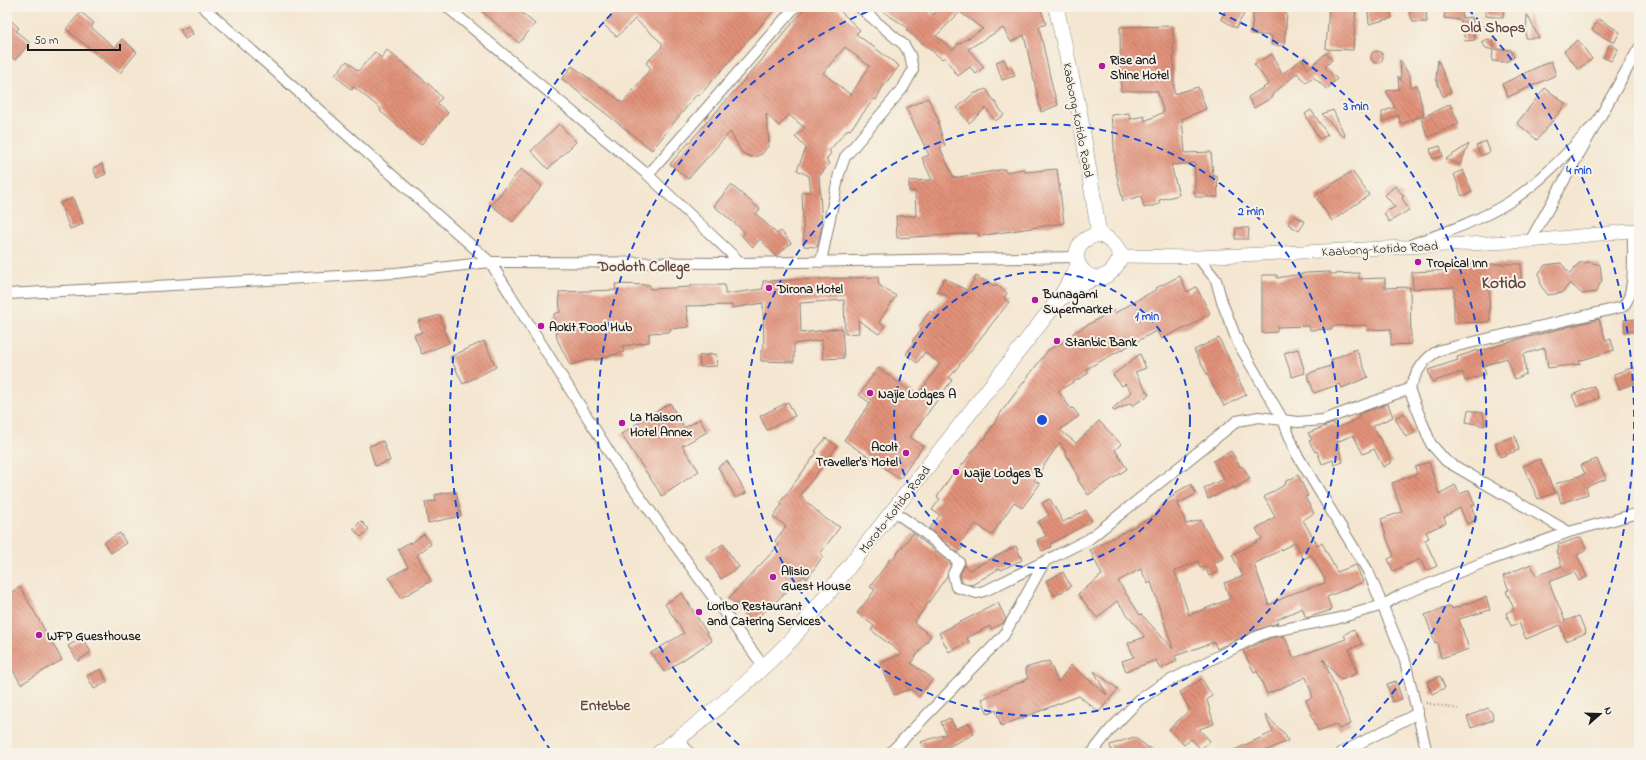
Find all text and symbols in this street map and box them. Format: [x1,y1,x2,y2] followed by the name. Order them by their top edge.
[1461,17,1526,39] district label: Old Shops
[28,26,120,52] scale bar
[34,32,58,50] text: 50 m
[1109,51,1169,85] place label: Rise and Shine Hotel
[1056,61,1098,180] street label: Kaabong-Kotido Road
[1097,61,1107,71] marker: Rise and Shine Hotel
[1342,98,1369,116] text: 3 min
[1565,162,1592,180] text: 4 min
[1237,203,1264,221] text: 2 min
[1321,237,1439,263] street label: Kaabong-Kotido Road
[1426,254,1488,273] place label: Tropical Inn
[597,256,691,280] district label: Dodoth College
[1413,257,1423,267] marker: Tropical Inn
[1482,271,1526,296] district label: Kotido
[776,280,843,299] place label: Dirona Hotel
[764,283,774,293] marker: Dirona Hotel
[1042,285,1113,319] place label: Bunagami Supermarket
[1030,295,1040,305] marker: Bunagami Supermarket
[1135,308,1159,326] text: 1 min
[549,318,632,337] place label: Aokit Food Hub
[536,321,546,331] marker: Aokit Food Hub
[1065,333,1138,352] place label: Stanbic Bank
[1052,336,1062,346] marker: Stanbic Bank
[878,385,956,406] place label: Najie Lodges A
[865,388,875,398] marker: Najie Lodges A
[630,408,693,442] place label: La Maison Hotel Annex
[1035,413,1049,427] centre of rings
[617,418,627,428] marker: La Maison Hotel Annex
[816,438,899,472] place label: Acolt Traveller's Motel
[901,448,911,458] marker: Acolt Traveller's Motel
[855,461,936,558] street label: Moroto-Kotido Road
[964,464,1043,485] place label: Najie Lodges B
[951,467,961,477] marker: Najie Lodges B
[781,562,852,596] place label: Alisio Guest House
[768,572,778,582] marker: Alisio Guest House
[707,597,821,633] place label: Loribo Restaurant and Catering Services
[694,607,704,617] marker: Loribo Restaurant and Catering Services
[47,627,142,646] place label: WFP Guesthouse
[34,630,44,640] marker: WFP Guesthouse
[1580,694,1620,734] north arrow
[580,695,631,717] district label: Entebbe
[1600,705,1617,717] text: N

